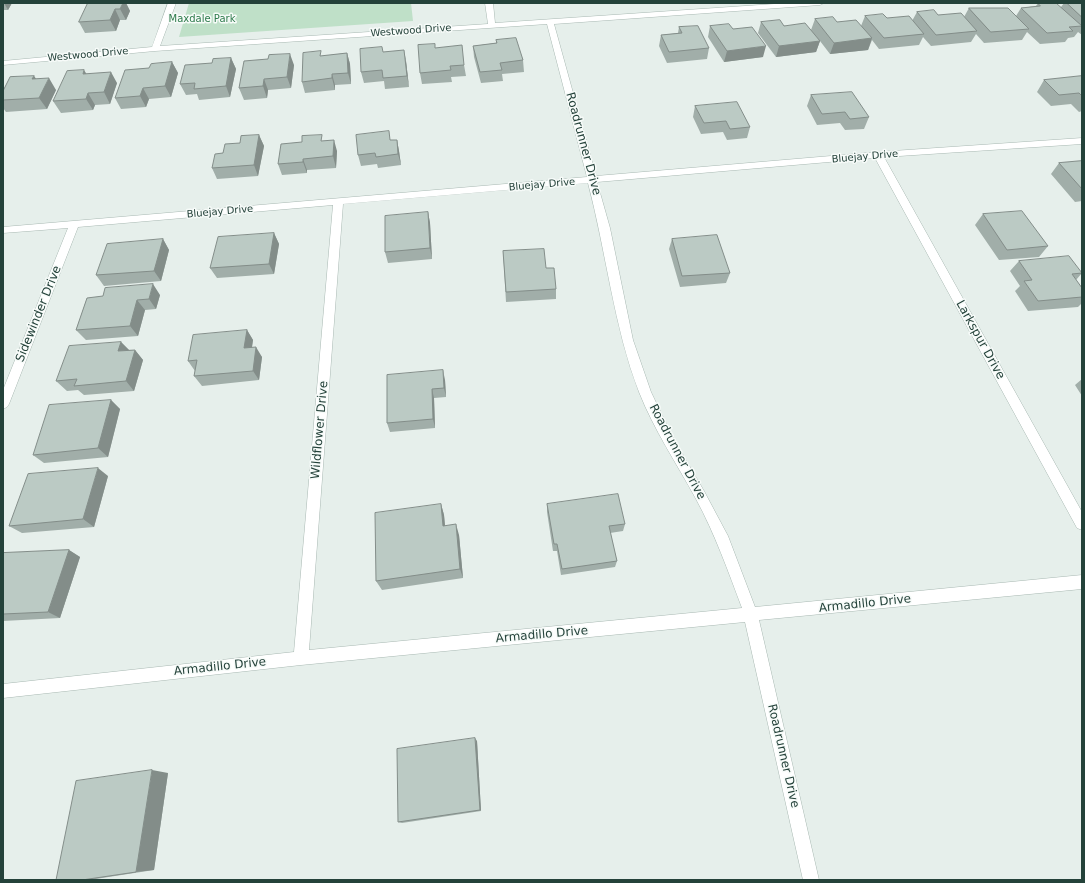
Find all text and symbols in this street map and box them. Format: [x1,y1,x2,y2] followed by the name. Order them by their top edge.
[169,13,235,25] park label: Maxdale Park
[370,22,452,40] street label: Westwood Drive
[47,45,129,65] street label: Westwood Drive
[562,91,604,197] street label: Roadrunner Drive
[831,148,899,166] street label: Bluejay Drive
[508,176,576,194] street label: Bluejay Drive
[186,203,254,221] street label: Bluejay Drive
[13,264,65,364] street label: Sidewinder Drive
[952,298,1008,382] street label: Larkspur Drive
[309,380,331,480] street label: Wildflower Drive
[646,402,708,502] street label: Roadrunner Drive
[818,592,912,616] street label: Armadillo Drive
[495,624,589,646] street label: Armadillo Drive
[173,655,267,679] street label: Armadillo Drive
[764,703,802,809] street label: Roadrunner Drive

